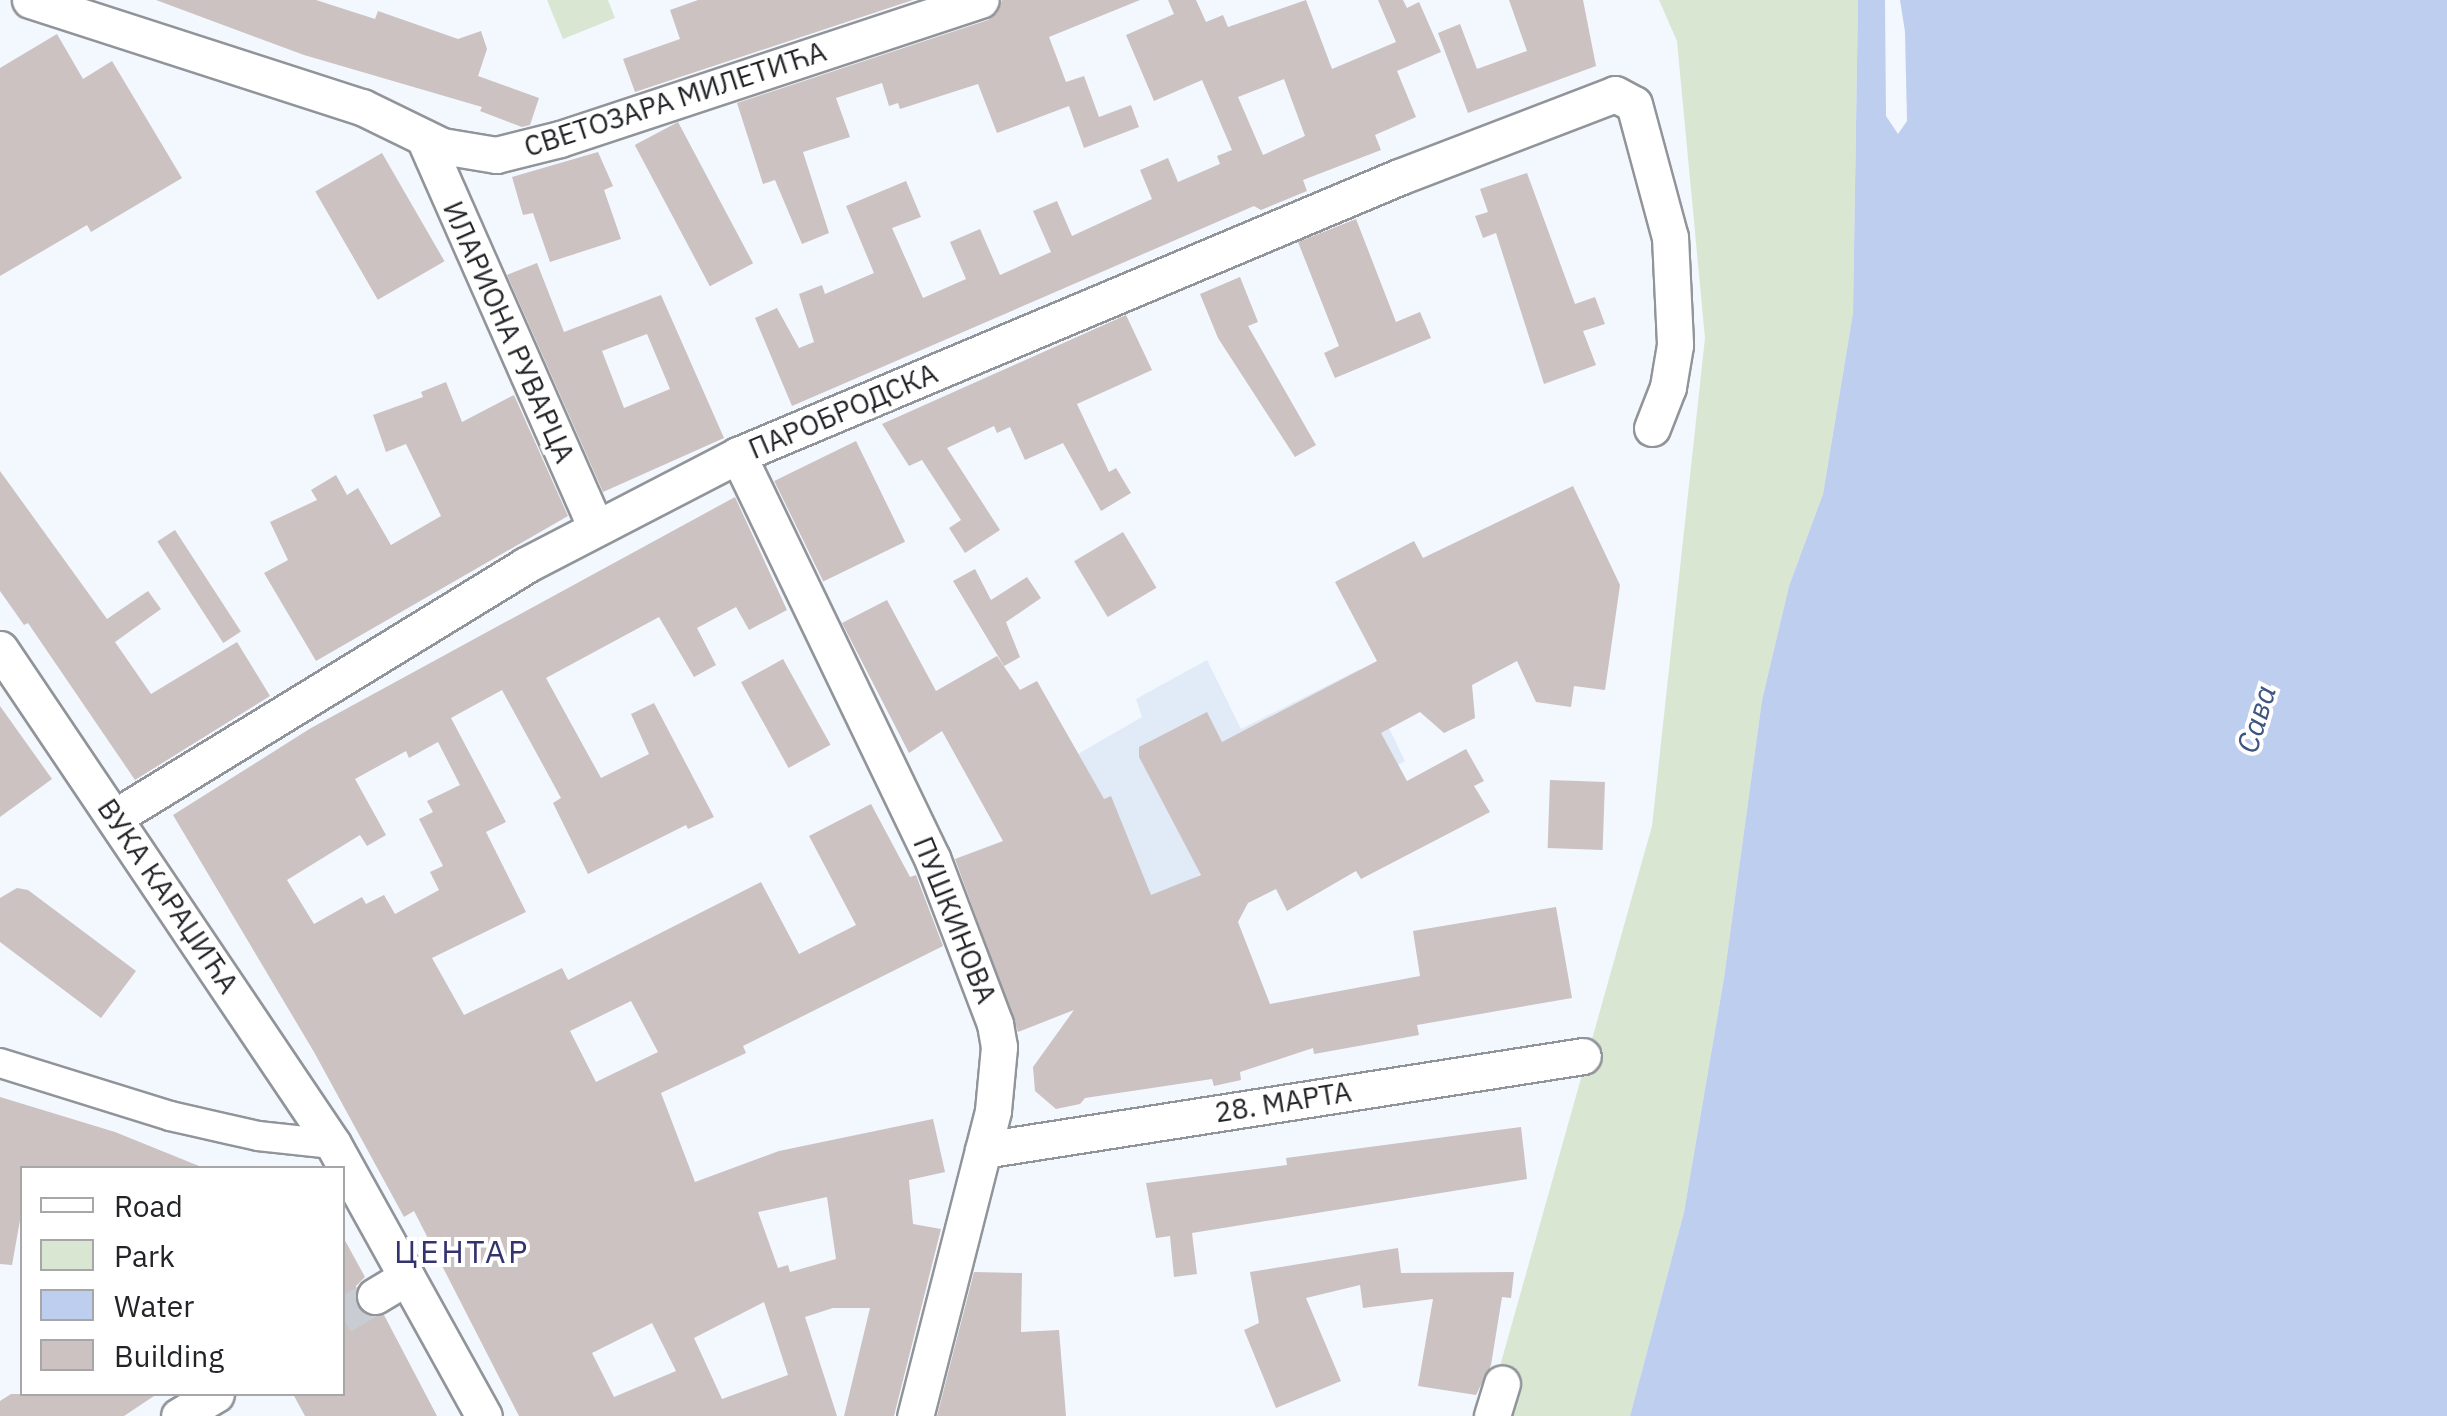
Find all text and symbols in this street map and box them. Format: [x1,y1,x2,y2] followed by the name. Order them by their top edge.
[520,34,830,164] street label: СВЕТОЗАРА МИЛЕТИЋА
[436,196,582,468] street label: ИЛАРИОНА РУВАРЦА
[744,356,942,466] street label: ПАРОБРОДСКА
[2229,681,2283,757] water label: Сава
[91,792,245,1000] street label: ВУКА КАРАЏИЋА
[906,832,1004,1008] street label: ПУШКИНОВА
[1212,1075,1354,1129] street label: 28. МАРТА
[20,1166,345,1396] legend
[114,1186,183,1225] text: Road
[394,1232,530,1270] district label: ЦЕНТАР
[114,1236,175,1275] text: Park
[114,1286,194,1325] text: Water
[114,1336,224,1375] text: Building

